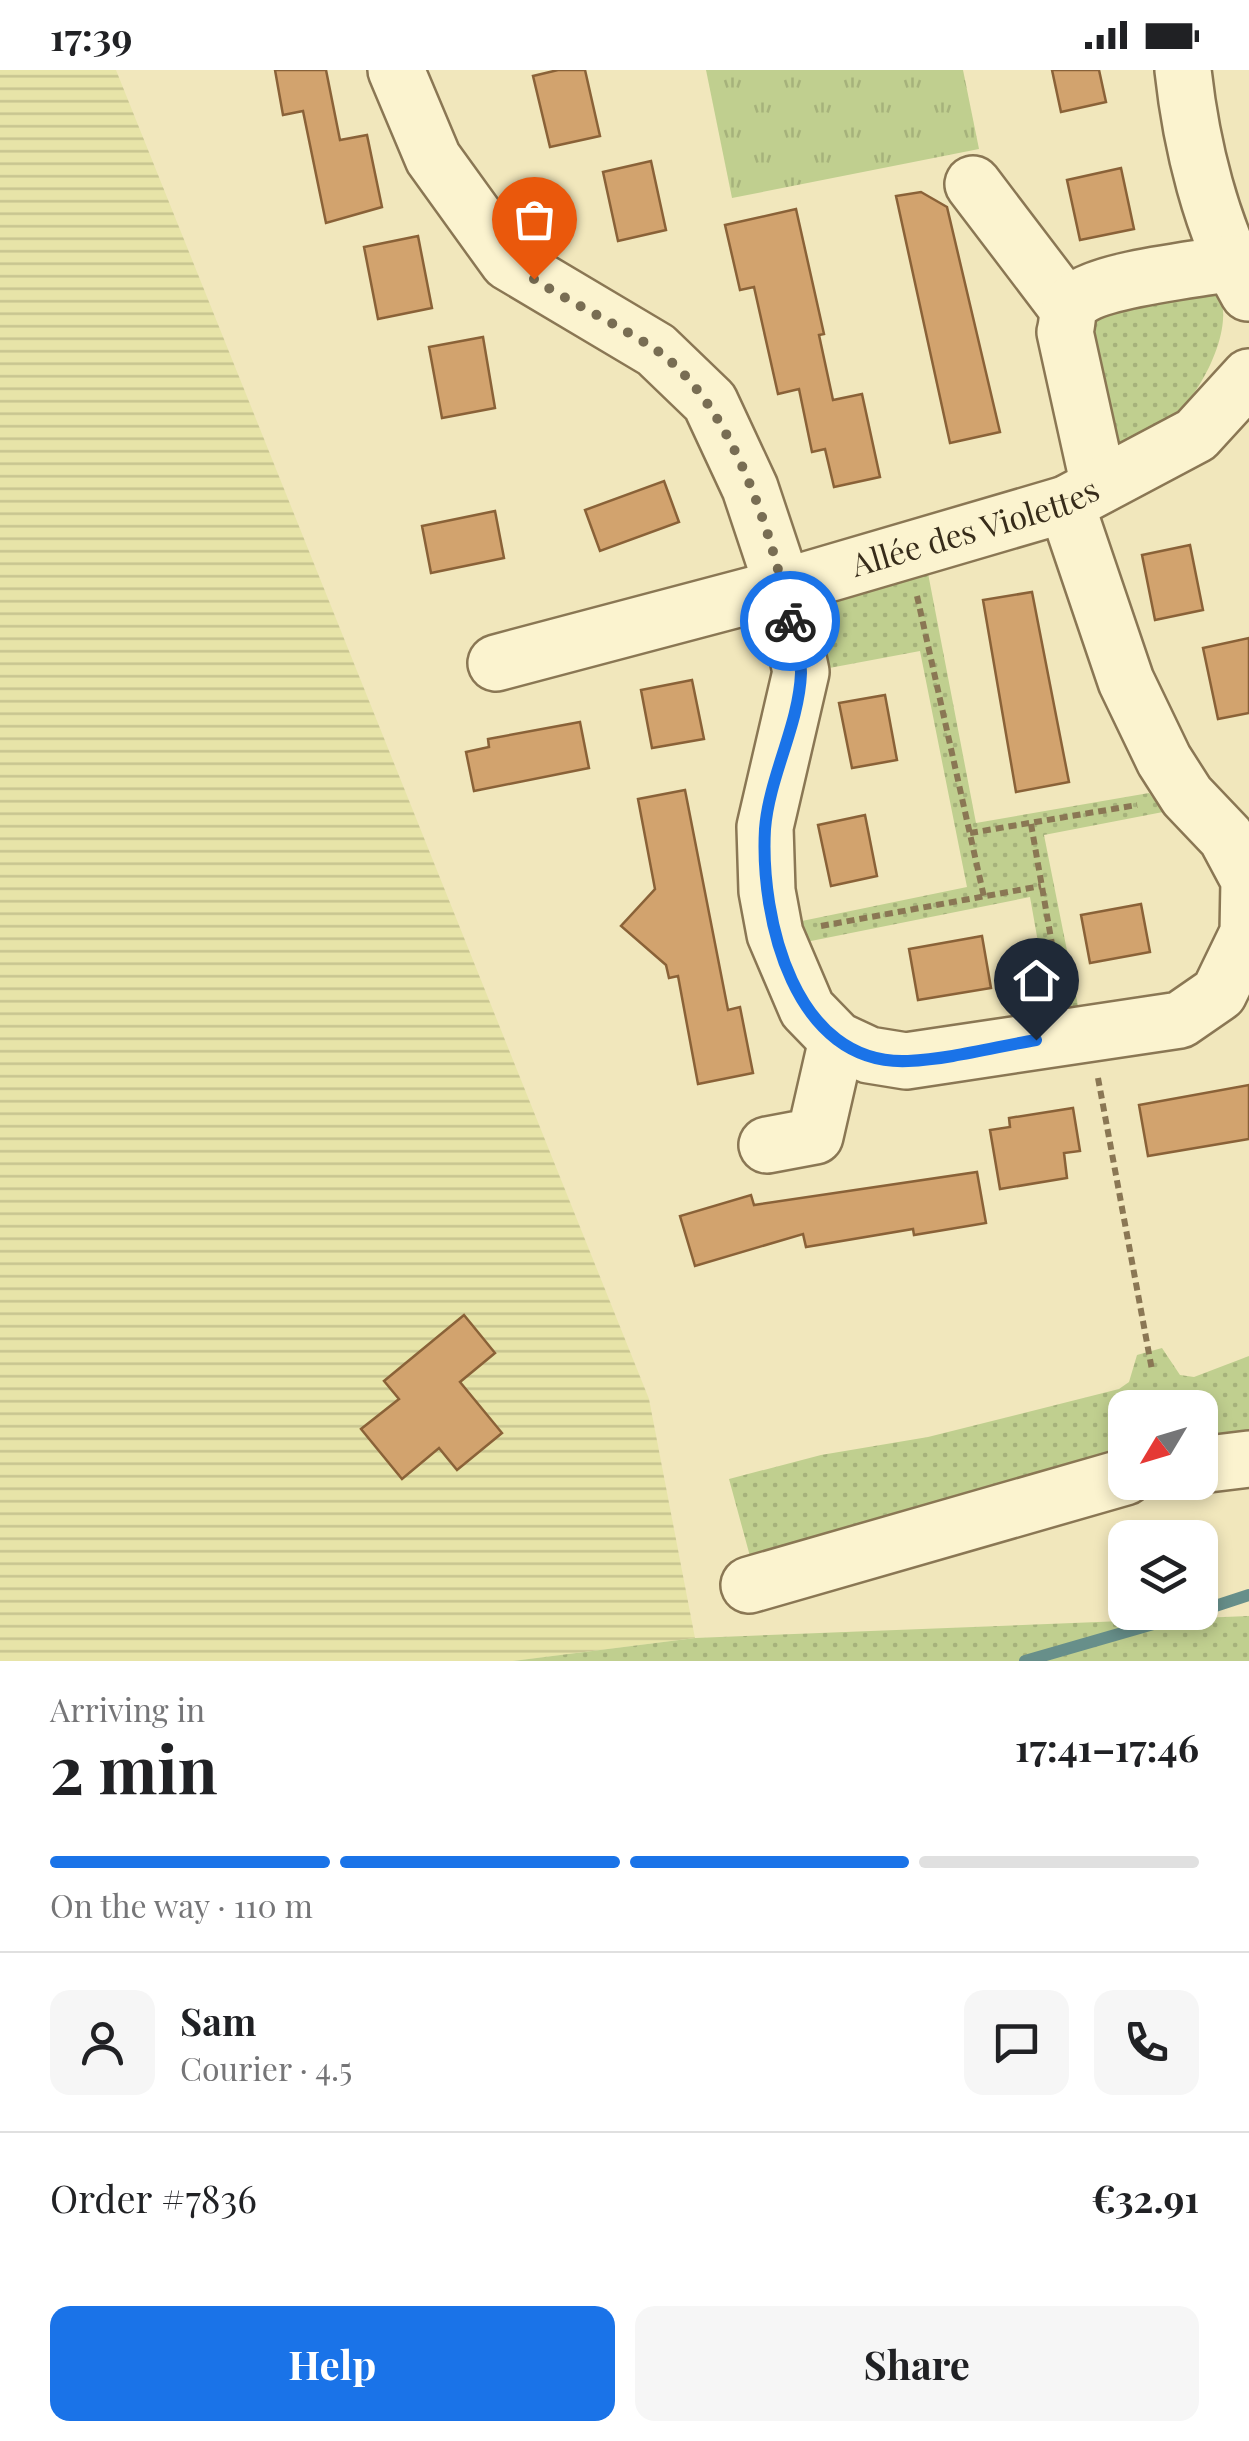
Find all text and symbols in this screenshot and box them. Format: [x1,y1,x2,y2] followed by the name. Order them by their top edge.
[50,10,132,61] text: 17:39
[492,177,577,280] pin
[507,192,562,247] icon: bag
[845,466,1106,585] street label: Allée des Violettes
[740,571,840,671] courier
[763,594,818,649] icon: bike
[994,938,1079,1041] pin
[1009,953,1064,1008] icon: home
[1108,1390,1218,1500] north arrow
[1108,1390,1218,1630] map controls
[1108,1520,1218,1630] button: layers
[50,1687,205,1730] text: Arriving in
[1015,1721,1199,1772] text: 17:41–17:46
[50,1724,218,1810] text: 2 min
[50,1883,313,1926] text: On the way · 110 m
[50,1990,155,2095] button: person
[964,1990,1069,2095] button: chat
[1094,1990,1199,2095] button: phone
[180,1995,256,2046] text: Sam
[180,2046,352,2089] text: Courier · 4.5
[50,2172,257,2223] text: Order #7836
[1091,2172,1199,2223] text: €32.91
[50,2306,615,2421] button: Help
[635,2306,1199,2421] button: Share

